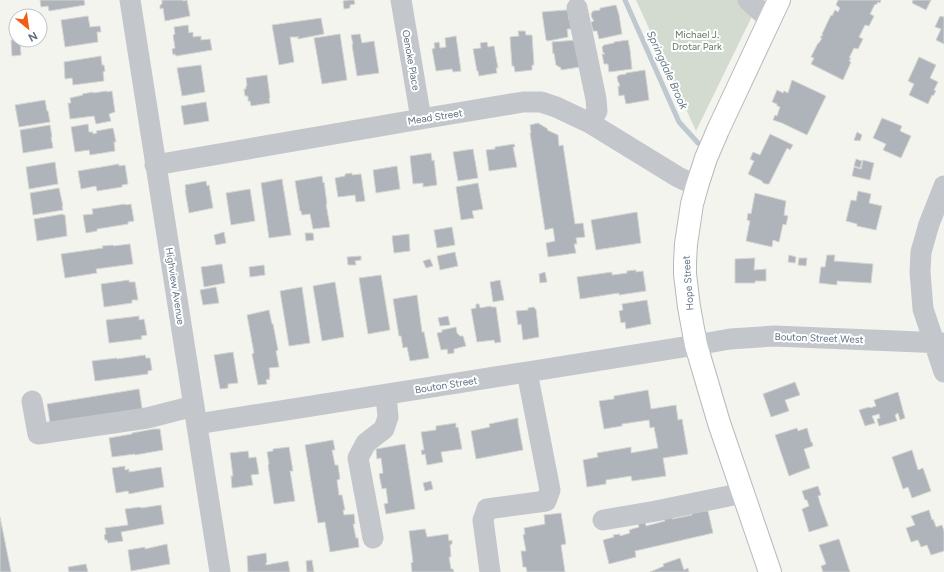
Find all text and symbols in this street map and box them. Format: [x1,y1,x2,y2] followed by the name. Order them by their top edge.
[8,8,48,48] north arrow
[672,28,722,53] park label: Michael J. Drotar Park
[26,29,39,44] text: N
[399,29,423,92] street label: Oenoke Place
[644,29,690,112] water label: Springdale Brook
[407,106,464,128] street label: Mead Street
[162,246,188,326] street label: Highview Avenue
[680,255,696,311] street label: Hope Street
[774,330,864,346] street label: Bouton Street West
[414,374,478,396] street label: Bouton Street

